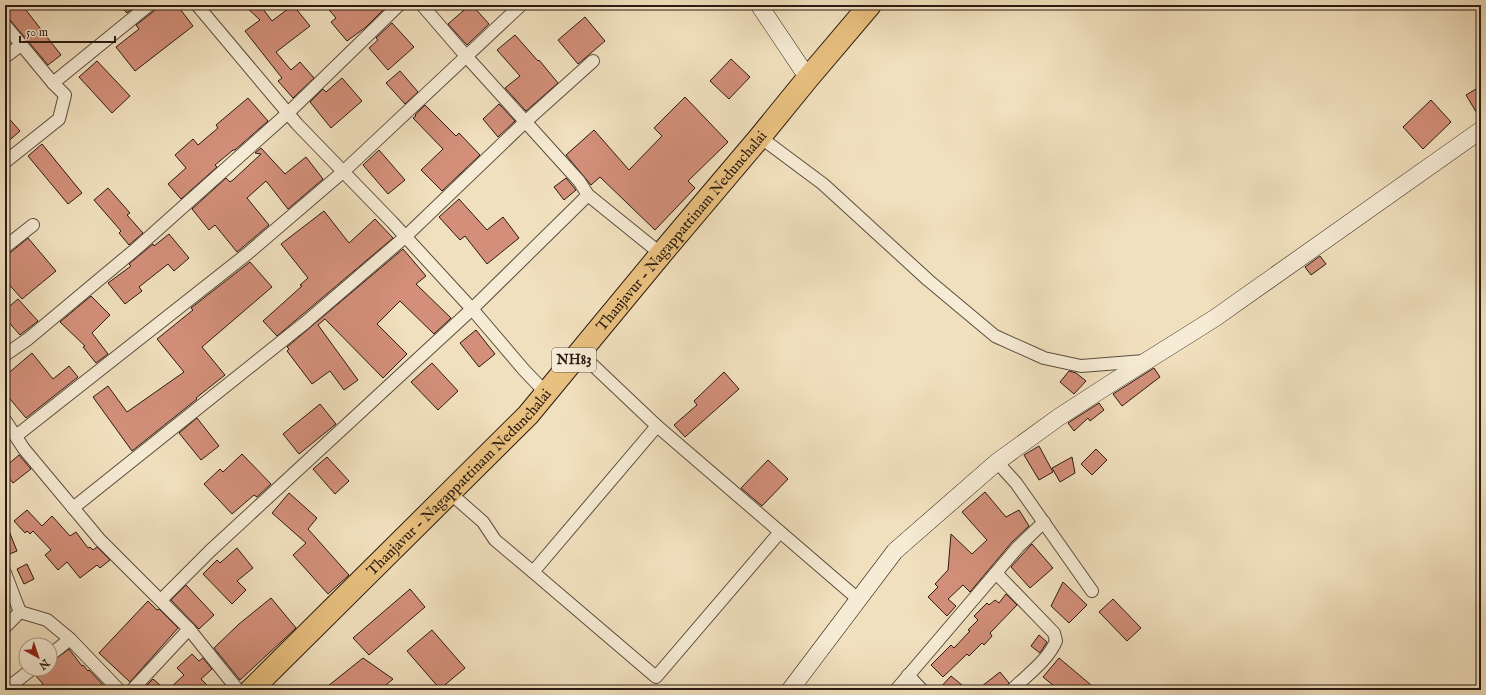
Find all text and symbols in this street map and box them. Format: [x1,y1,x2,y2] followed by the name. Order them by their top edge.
[20,18,115,44] scale bar
[26,25,48,40] text: 50 m
[592,127,771,335] street label: Thanjavur - Nagappattinam Nedunchalai
[552,348,596,372] road number: NH83
[362,385,555,580] street label: Thanjavur - Nagappattinam Nedunchalai
[18,637,58,677] north arrow
[35,655,53,673] text: N

